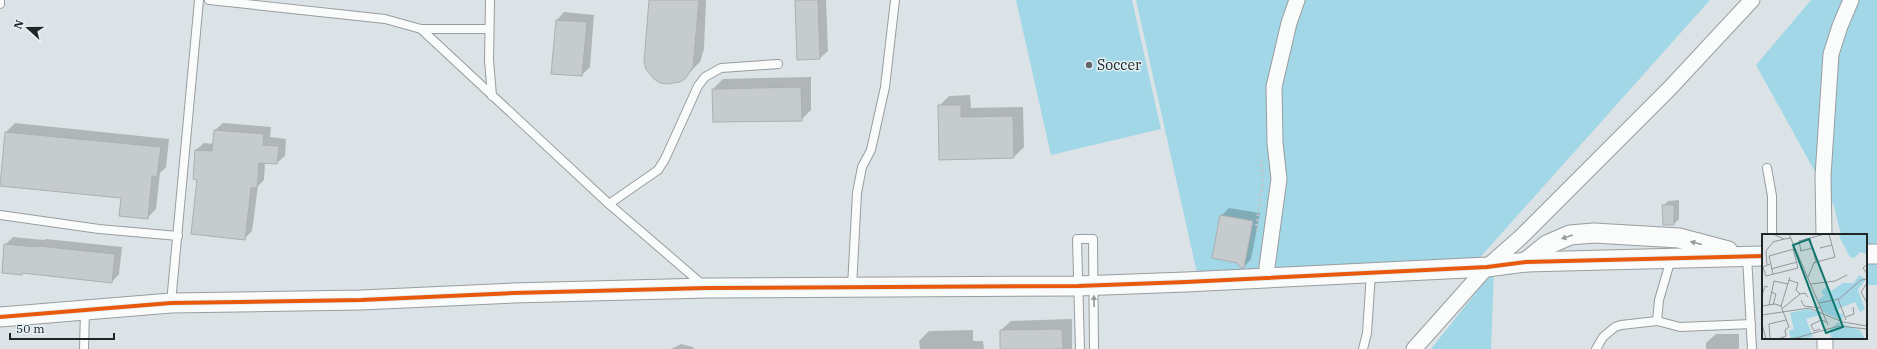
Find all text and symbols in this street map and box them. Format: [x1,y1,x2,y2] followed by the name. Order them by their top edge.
[8,8,48,48] north arrow
[11,18,27,31] text: N
[1097,56,1142,74] place label: Soccer
[1084,60,1094,70] marker: Soccer
[1561,234,1573,240] one-way arrow
[1762,234,1867,339] inset map
[1689,239,1702,245] one-way arrow
[1091,294,1097,307] one-way arrow
[10,315,114,341] scale bar
[16,321,45,336] text: 50 m

